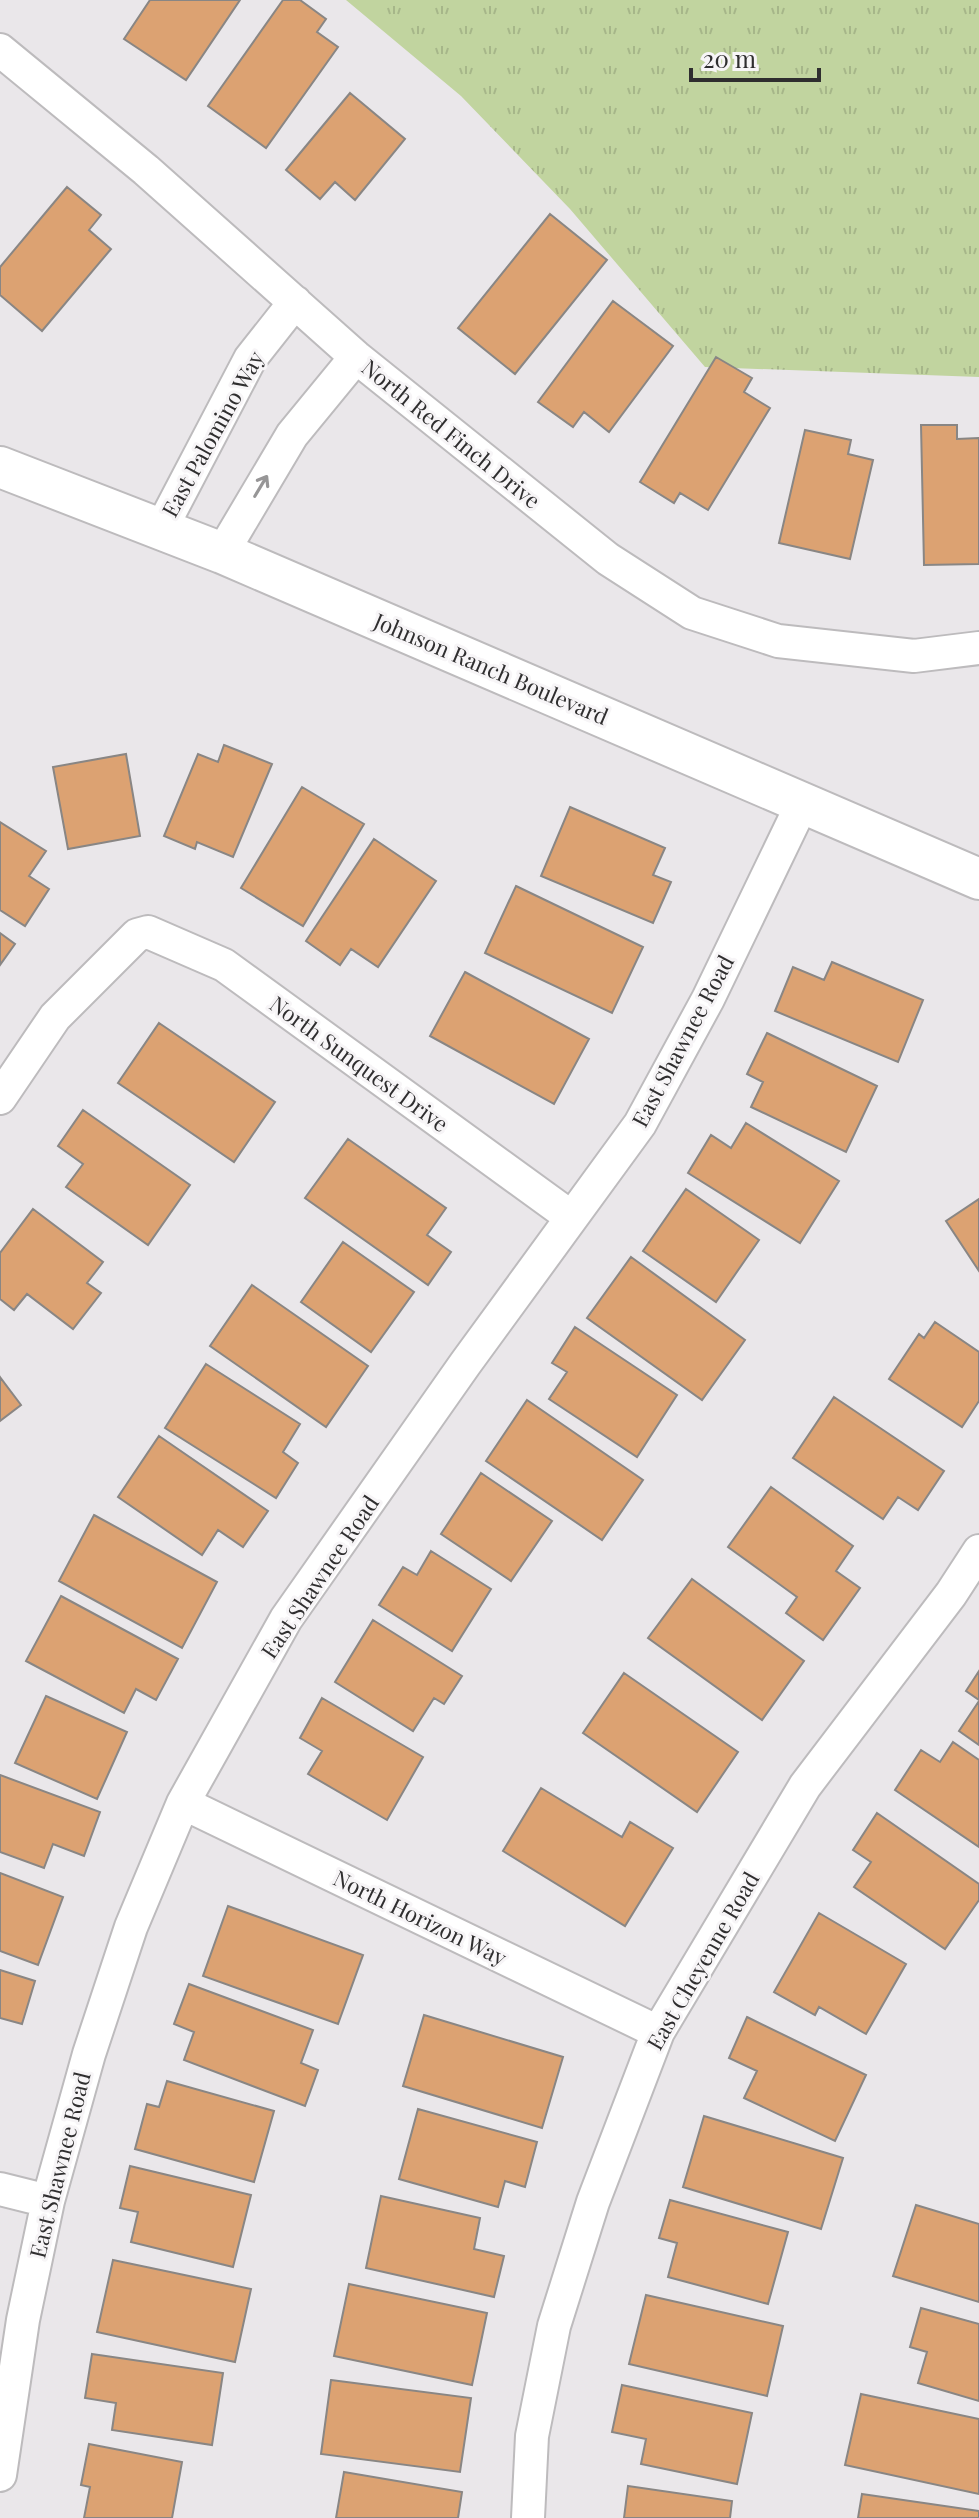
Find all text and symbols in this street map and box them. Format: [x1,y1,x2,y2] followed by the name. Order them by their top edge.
[691,32,819,82] scale bar
[703,42,756,74] text: 20 m
[154,345,270,522] street label: East Palomino Way
[356,352,547,515] street label: North Red Finch Drive
[253,475,269,498] one-way arrow
[369,605,613,731] street label: Johnson Ranch Boulevard
[624,949,740,1132] street label: East Shawnee Road
[264,988,455,1138] street label: North Sunquest Drive
[253,1489,385,1664] street label: East Shawnee Road
[329,1862,512,1972] street label: North Horizon Way
[639,1866,765,2055] street label: East Cheyenne Road
[21,2068,97,2261] street label: East Shawnee Road

